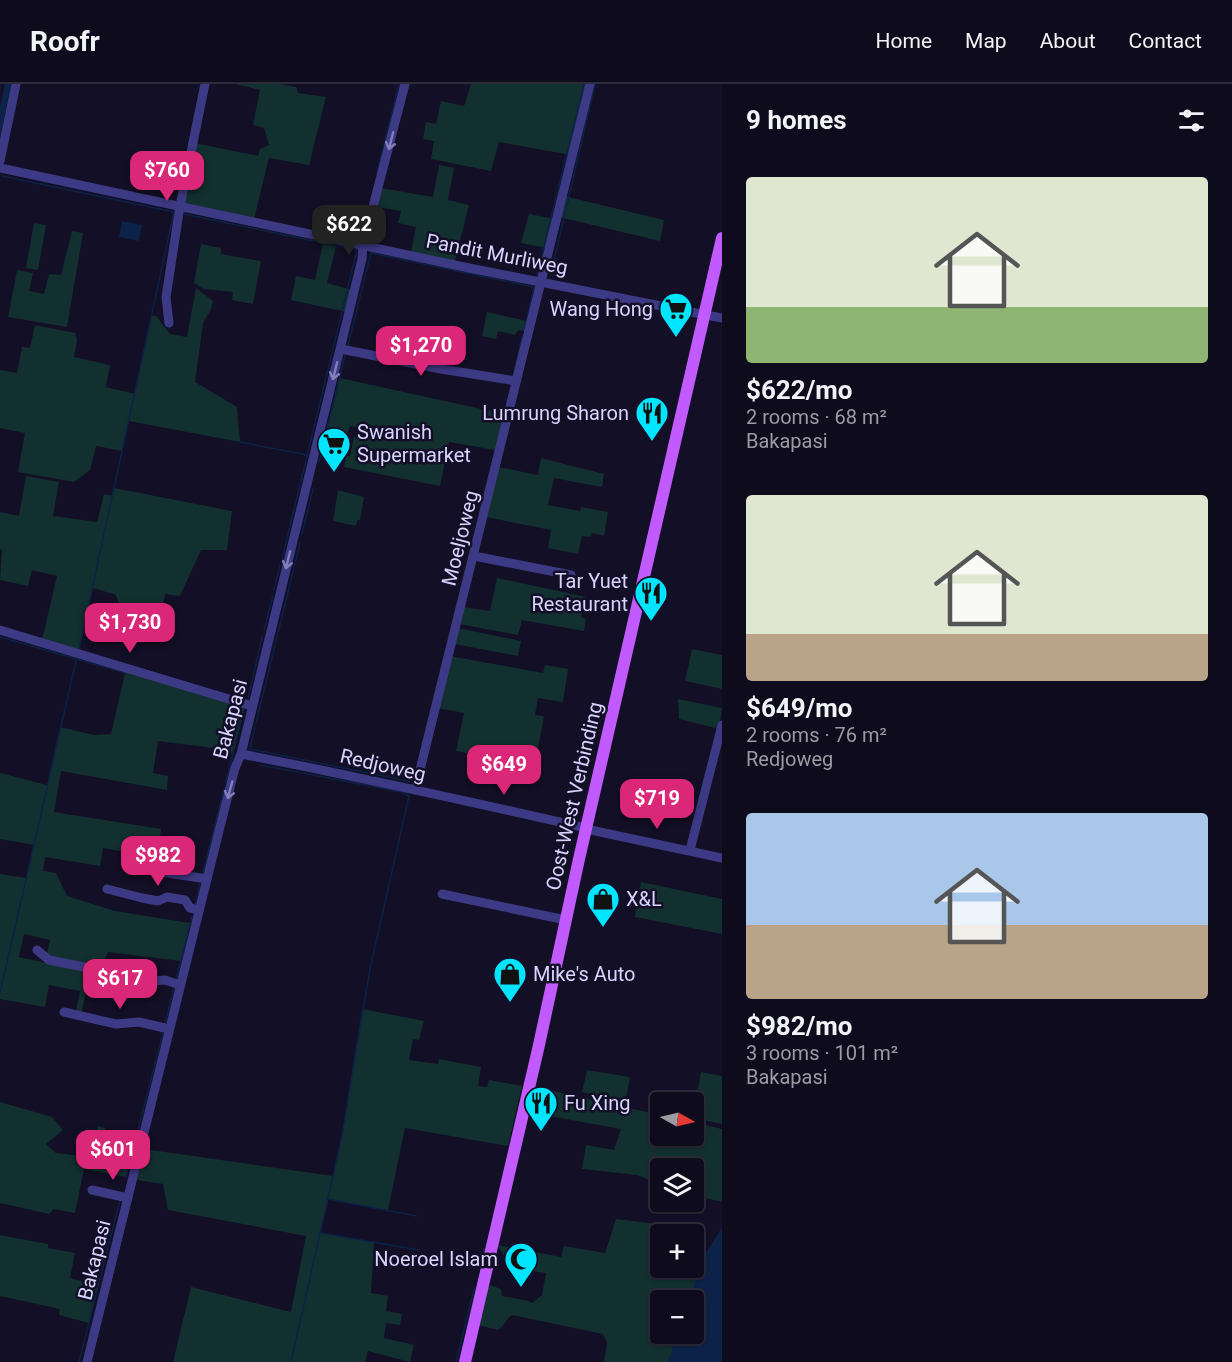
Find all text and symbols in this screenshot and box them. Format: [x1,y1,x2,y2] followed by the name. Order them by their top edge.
[30,25,100,58] text: Roofr
[876,29,932,53] text: Home
[965,29,1007,53] text: Map
[1040,29,1096,53] text: About
[1129,29,1202,53] text: Contact
[1175,104,1208,137] icon: filters
[746,105,847,135] text: 9 homes
[384,131,396,150] one-way arrow
[131,151,203,202] pin: $760
[144,158,190,182] text: $760
[313,205,385,256] pin: $622
[326,212,372,236] text: $622
[923,216,1031,324] icon: home
[424,228,570,280] street label: Pandit Murliweg
[658,291,694,338] supermarket icon: Wang Hong
[550,297,653,321] place label: Wang Hong
[372,326,470,377] pin: $1,270
[390,333,452,357] text: $1,270
[329,361,341,380] one-way arrow
[746,375,853,405] text: $622/mo
[634,395,670,442] restaurant icon: Lumrung Sharon
[482,401,629,425] place label: Lumrung Sharon
[746,405,887,429] text: 2 rooms · 68 m²
[357,420,471,467] place label: Swanish Supermarket
[316,426,352,473] supermarket icon: Swanish Supermarket
[746,429,828,453] text: Bakapasi
[437,488,483,588] street label: Moeljoweg
[923,534,1031,642] icon: home
[282,550,293,569] one-way arrow
[531,569,628,616] place label: Tar Yuet Restaurant
[633,575,669,622] restaurant icon: Tar Yuet Restaurant
[81,603,179,654] pin: $1,730
[99,610,161,634] text: $1,730
[208,676,252,762] street label: Bakapasi
[746,693,853,723] text: $649/mo
[541,699,607,893] street label: Oost-West Verbinding
[746,723,887,747] text: 2 rooms · 76 m²
[338,743,428,787] street label: Redjoweg
[468,745,540,796] pin: $649
[746,747,833,771] text: Redjoweg
[481,752,527,776] text: $649
[621,779,693,830] pin: $719
[223,780,235,799] one-way arrow
[634,786,680,810] text: $719
[122,836,194,887] pin: $982
[135,843,181,867] text: $982
[923,852,1031,960] icon: home
[585,881,621,928] shop icon: X&L
[626,887,662,911] place label: X&L
[492,956,528,1003] shop icon: Mike's Auto
[84,959,156,1010] pin: $617
[533,962,635,986] place label: Mike's Auto
[97,966,143,990] text: $617
[746,1011,853,1041] text: $982/mo
[746,1041,898,1065] text: 3 rooms · 101 m²
[746,1065,828,1089] text: Bakapasi
[523,1085,559,1132] restaurant icon: Fu Xing
[564,1091,631,1115] place label: Fu Xing
[650,1092,704,1146] north arrow
[650,1092,704,1344] map controls
[77,1130,149,1181] pin: $601
[90,1137,136,1161] text: $601
[650,1158,704,1212] button: layers
[72,1217,116,1303] street label: Bakapasi
[650,1224,704,1278] button: +
[503,1241,539,1288] mosque icon: Noeroel Islam
[374,1247,498,1271] place label: Noeroel Islam
[650,1290,704,1344] button: −

